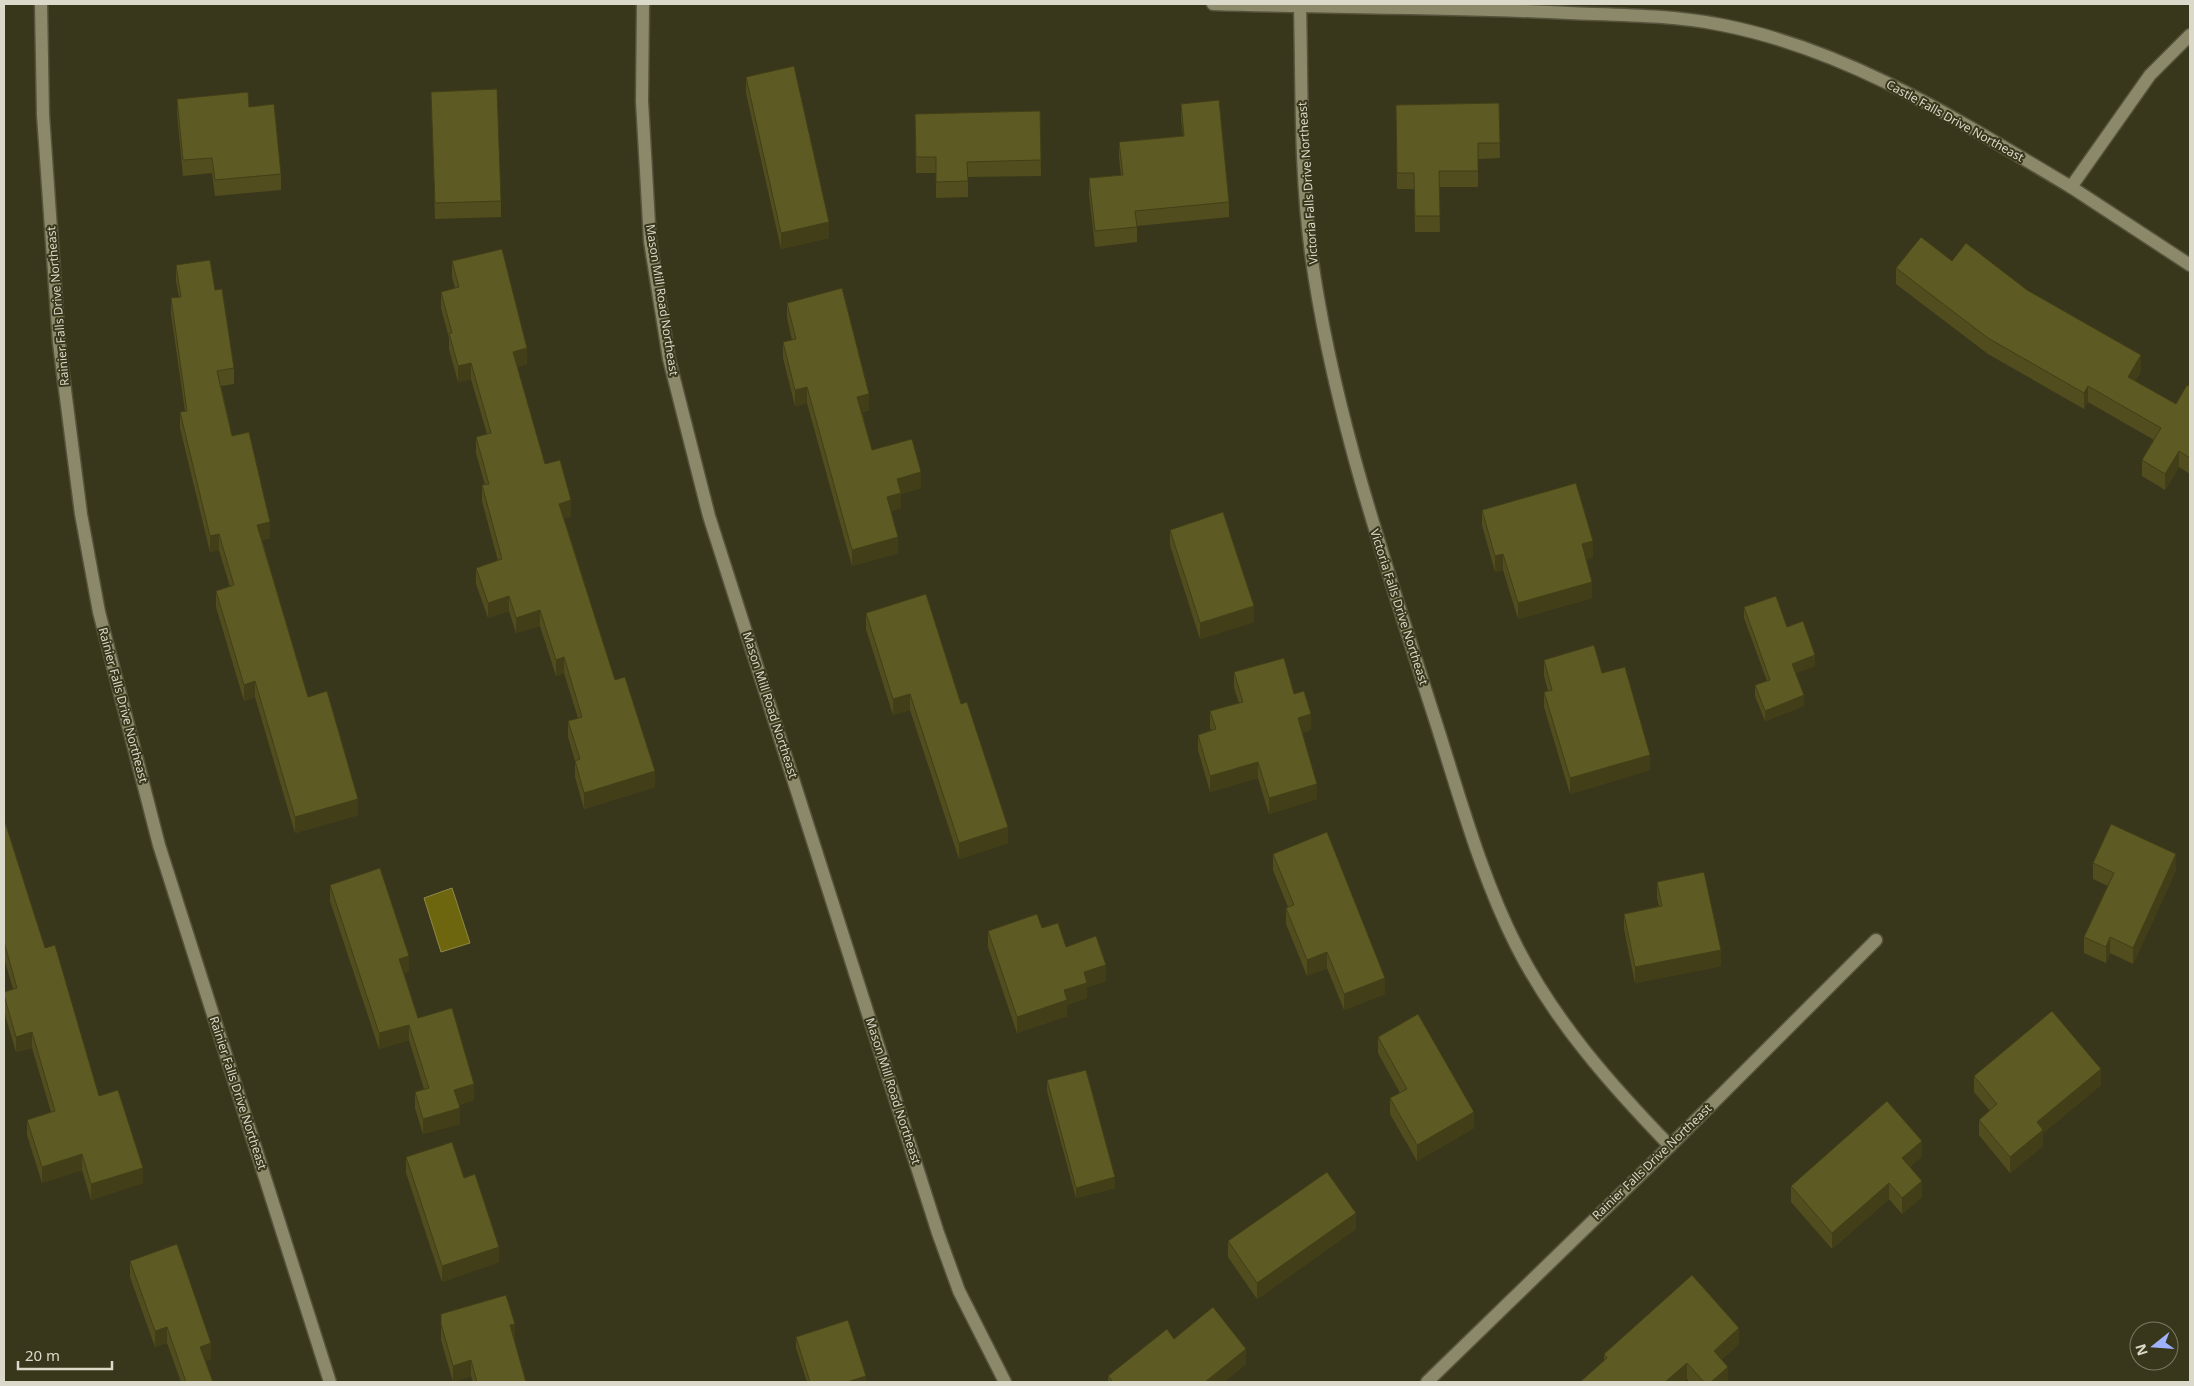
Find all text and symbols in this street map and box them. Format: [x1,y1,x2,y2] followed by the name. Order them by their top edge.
[1883,76,2028,166] street label: Castle Falls Drive Northeast
[1293,100,1322,265] street label: Victoria Falls Drive Northeast
[642,223,683,378] street label: Mason Mill Road Northeast
[42,225,73,387] street label: Rainier Falls Drive Northeast
[1366,527,1433,688] street label: Victoria Falls Drive Northeast
[95,625,153,785] street label: Rainier Falls Drive Northeast
[739,629,802,781] street label: Mason Mill Road Northeast
[206,1014,272,1172] street label: Rainier Falls Drive Northeast
[862,1015,925,1167] street label: Mason Mill Road Northeast
[1588,1099,1716,1223] street label: Rainier Falls Drive Northeast
[2129,1321,2179,1371] north arrow
[18,1338,111,1370] scale bar
[2130,1342,2152,1358] text: N
[25,1345,60,1365] text: 20 m

